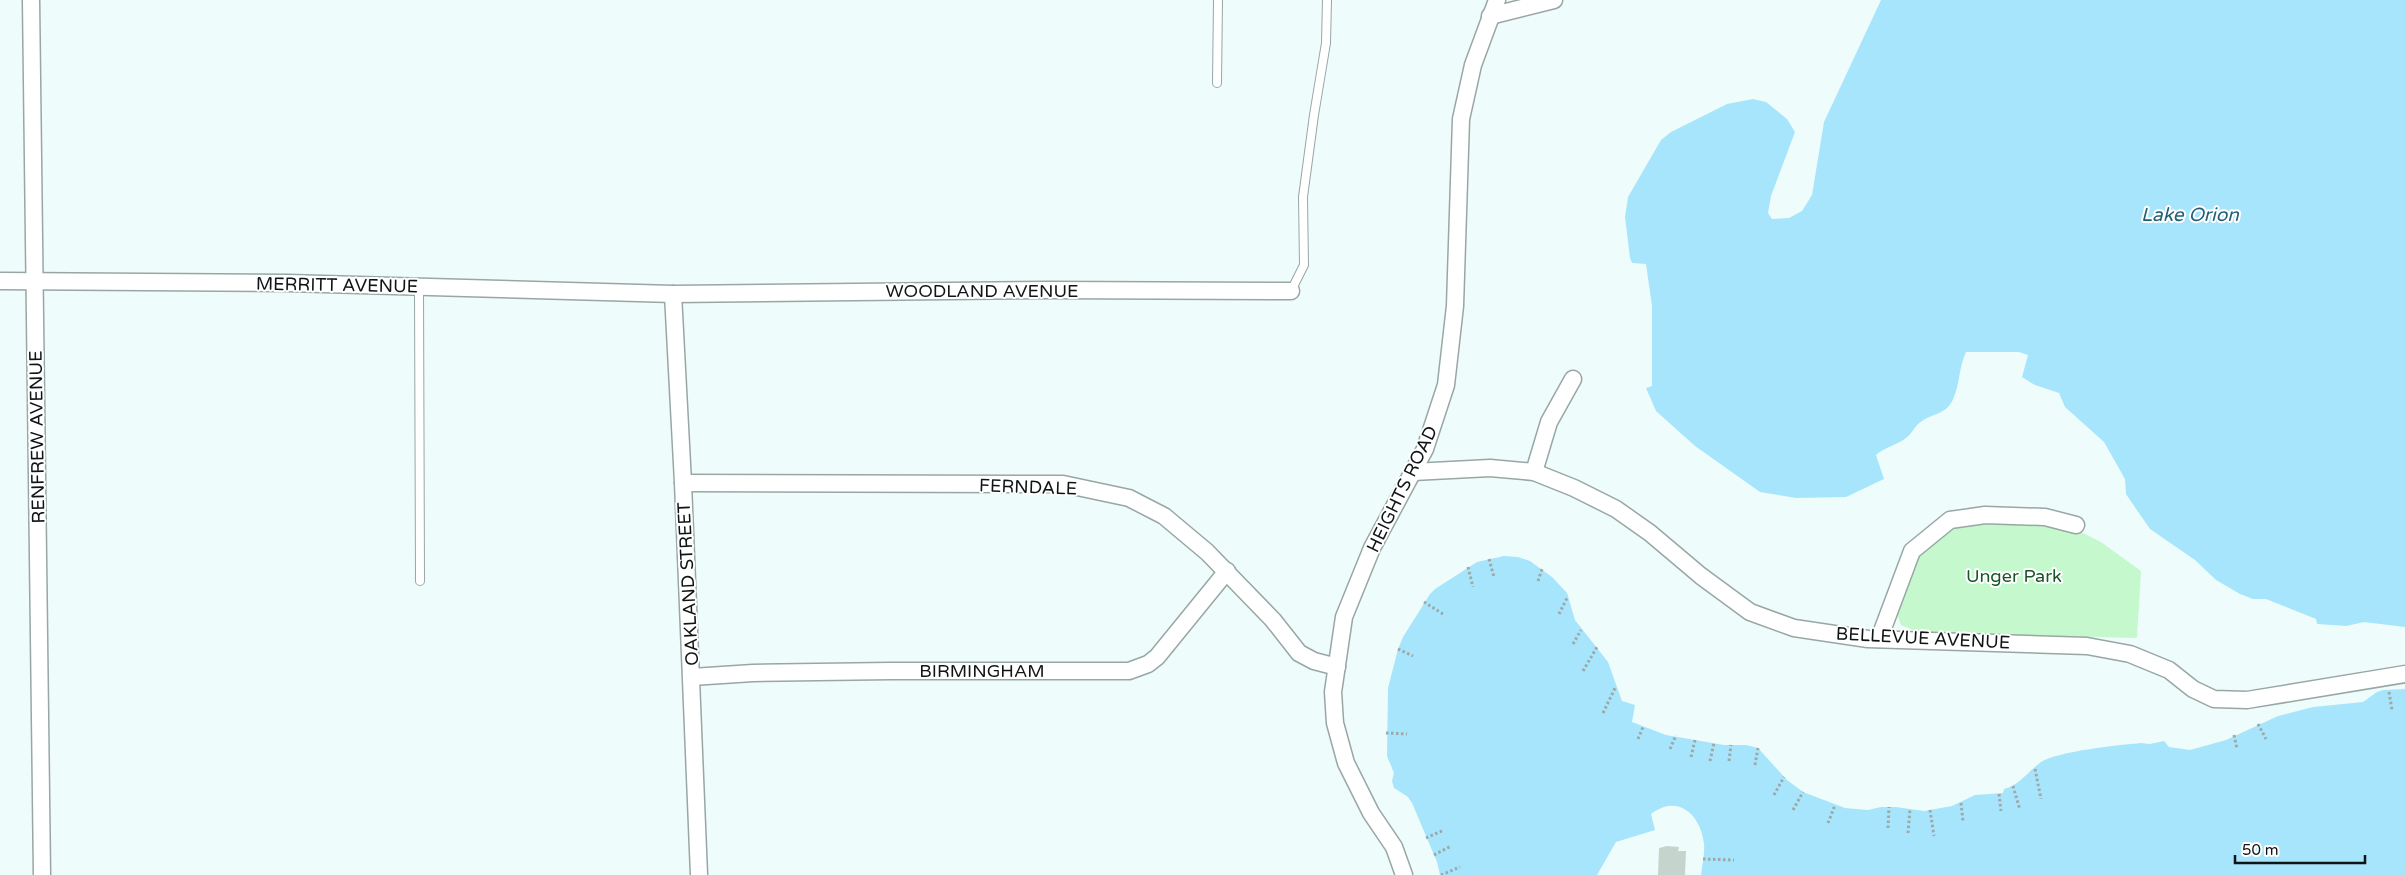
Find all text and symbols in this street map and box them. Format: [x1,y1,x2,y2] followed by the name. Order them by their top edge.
[2141,204,2239,226] water label: Lake Orion
[256,273,418,297] street label: MERRITT AVENUE
[885,280,1079,302] street label: WOODLAND AVENUE
[24,350,50,524] street label: RENFREW AVENUE
[1362,422,1442,556] street label: HEIGHTS ROAD
[979,474,1077,500] street label: FERNDALE
[673,501,703,666] street label: OAKLAND STREET
[1966,565,2062,587] park label: Unger Park
[1835,622,2011,654] street label: BELLEVUE AVENUE
[919,660,1045,682] street label: BIRMINGHAM
[2235,832,2365,864] scale bar
[2242,841,2279,859] text: 50 m

